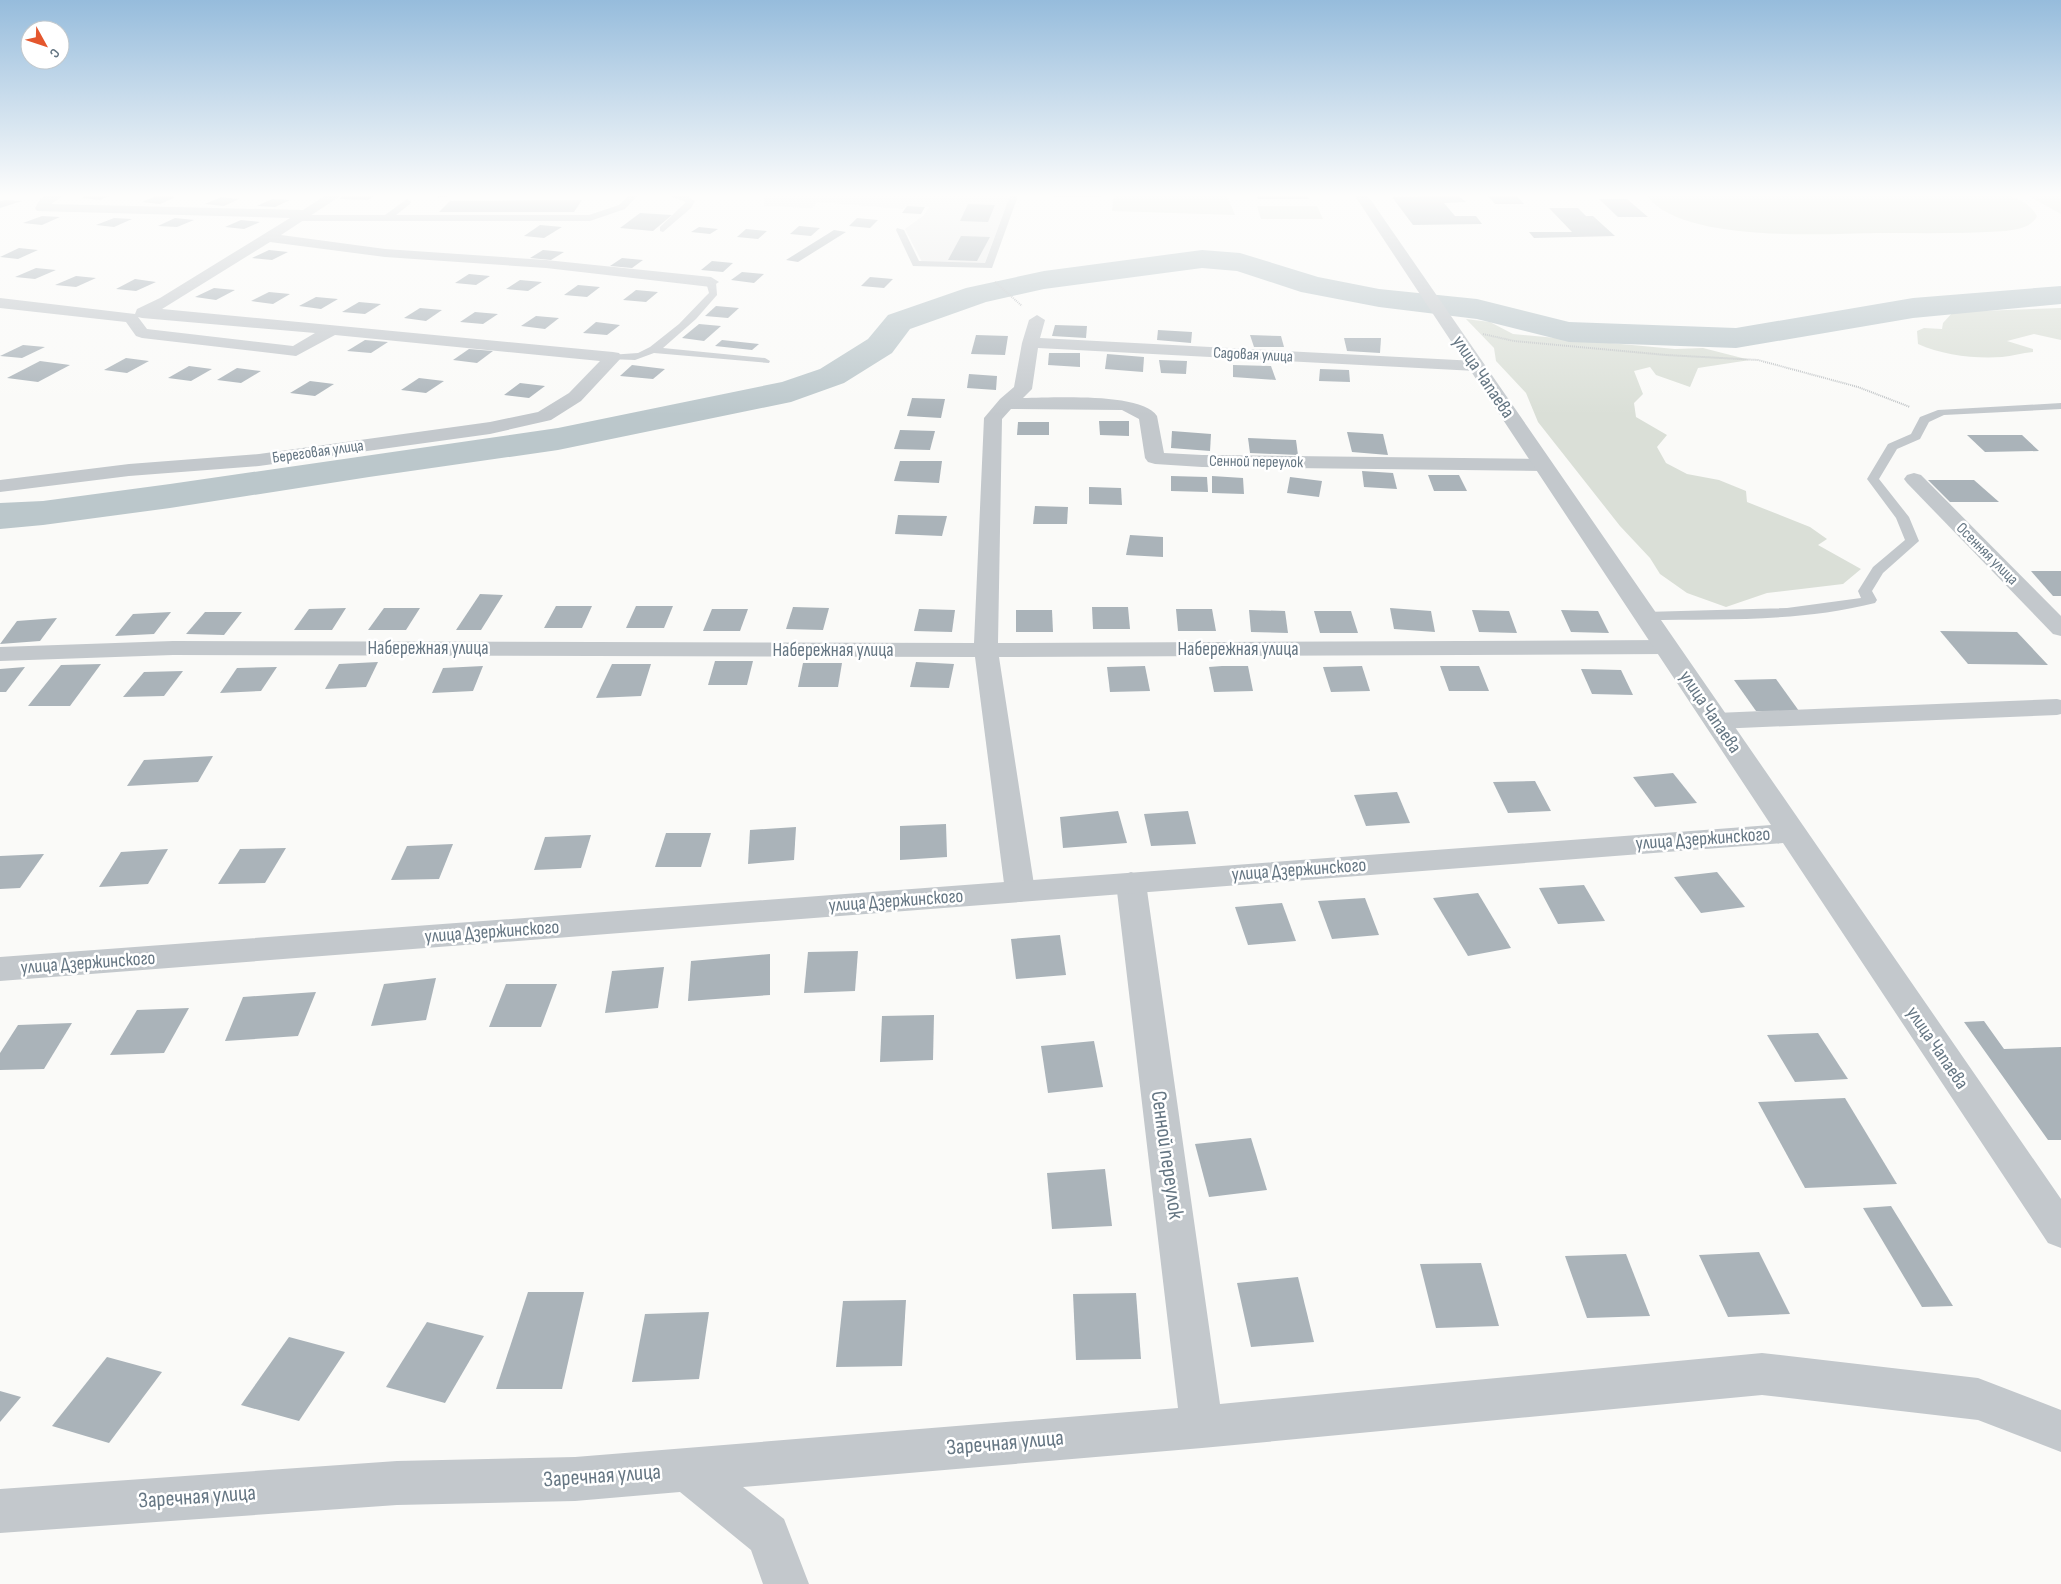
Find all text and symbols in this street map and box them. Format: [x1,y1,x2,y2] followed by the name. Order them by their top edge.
[20,20,70,70] north arrow
[46,45,63,61] text: С
[1447,331,1519,423] street label: улица Чапаева
[1213,343,1293,367] street label: Садовая улица
[271,436,365,468] street label: Береговая улица
[1209,452,1304,472] street label: Сенной переулок
[1952,519,2022,589] street label: Осенняя улица
[367,637,489,660] street label: Набережная улица
[1177,638,1299,661] street label: Набережная улица
[772,639,894,662] street label: Набережная улица
[1674,666,1746,758] street label: улица Чапаева
[1635,823,1771,855] street label: улица Дзержинского
[1231,854,1367,886] street label: улица Дзержинского
[828,885,964,917] street label: улица Дзержинского
[424,916,560,948] street label: улица Дзержинского
[20,947,156,979] street label: улица Дзержинского
[1901,1002,1973,1094] street label: улица Чапаева
[1145,1089,1189,1222] street label: Сенной переулок
[945,1424,1065,1462] street label: Заречная улица
[542,1458,662,1494] street label: Заречная улица
[137,1479,257,1515] street label: Заречная улица

